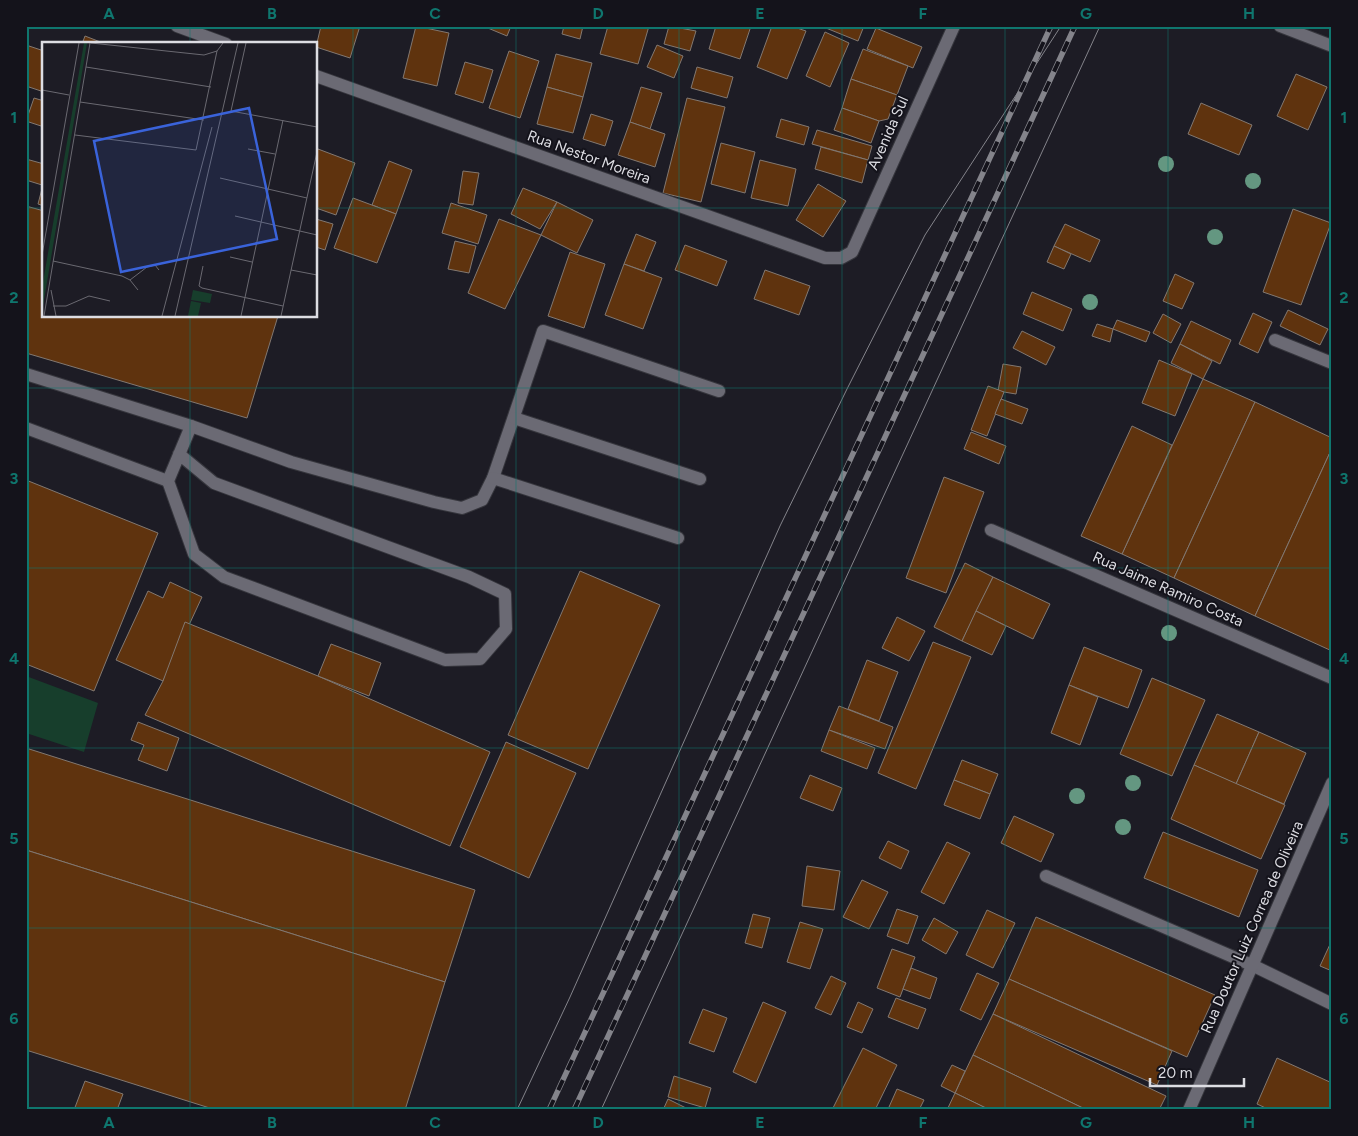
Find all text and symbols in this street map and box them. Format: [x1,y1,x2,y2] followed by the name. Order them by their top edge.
[103,4,115,23] text: A
[267,4,277,23] text: B
[429,4,441,23] text: C
[592,4,604,23] text: D
[755,4,765,23] text: E
[919,4,928,23] text: F
[1080,4,1092,23] text: G
[1243,4,1255,23] text: H
[42,42,318,318] inset map
[864,93,912,173] street label: Avenida Sul
[11,108,17,127] text: 1
[1341,108,1347,127] text: 1
[525,126,653,188] street label: Rua Nestor Moreira
[9,288,19,307] text: 2
[1339,288,1349,307] text: 2
[10,469,19,488] text: 3
[1340,469,1349,488] text: 3
[1090,548,1246,630] street label: Rua Jaime Ramiro Costa
[9,649,19,668] text: 4
[1339,649,1349,668] text: 4
[1197,818,1307,1036] street label: Rua Doutor Luiz Correa de Oliveira
[9,829,19,848] text: 5
[1339,829,1349,848] text: 5
[9,1009,19,1028] text: 6
[1339,1009,1349,1028] text: 6
[1150,1056,1244,1088] scale bar
[1158,1064,1192,1082] text: 20 m
[103,1113,115,1132] text: A
[267,1113,277,1132] text: B
[429,1113,441,1132] text: C
[592,1113,604,1132] text: D
[755,1113,765,1132] text: E
[919,1113,928,1132] text: F
[1080,1113,1092,1132] text: G
[1243,1113,1255,1132] text: H

